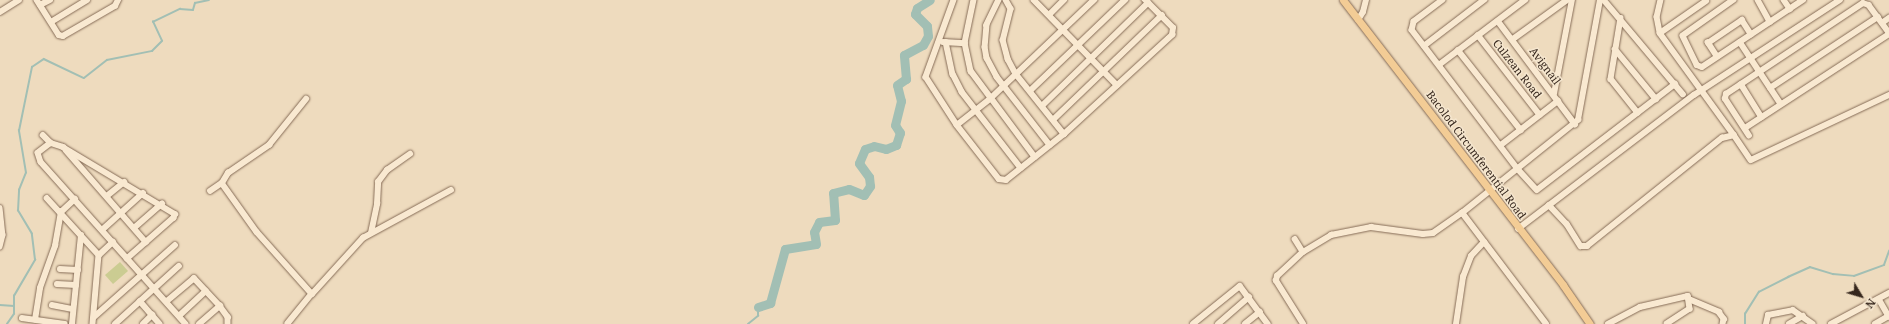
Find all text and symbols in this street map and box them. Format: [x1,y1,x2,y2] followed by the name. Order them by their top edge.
[1490,37,1544,101] street label: Culzean Road
[1527,45,1563,87] street label: Avignail
[1423,88,1529,222] street label: Bacolod Circumferential Road
[1841,276,1881,316] north arrow
[1862,296,1879,312] text: N

